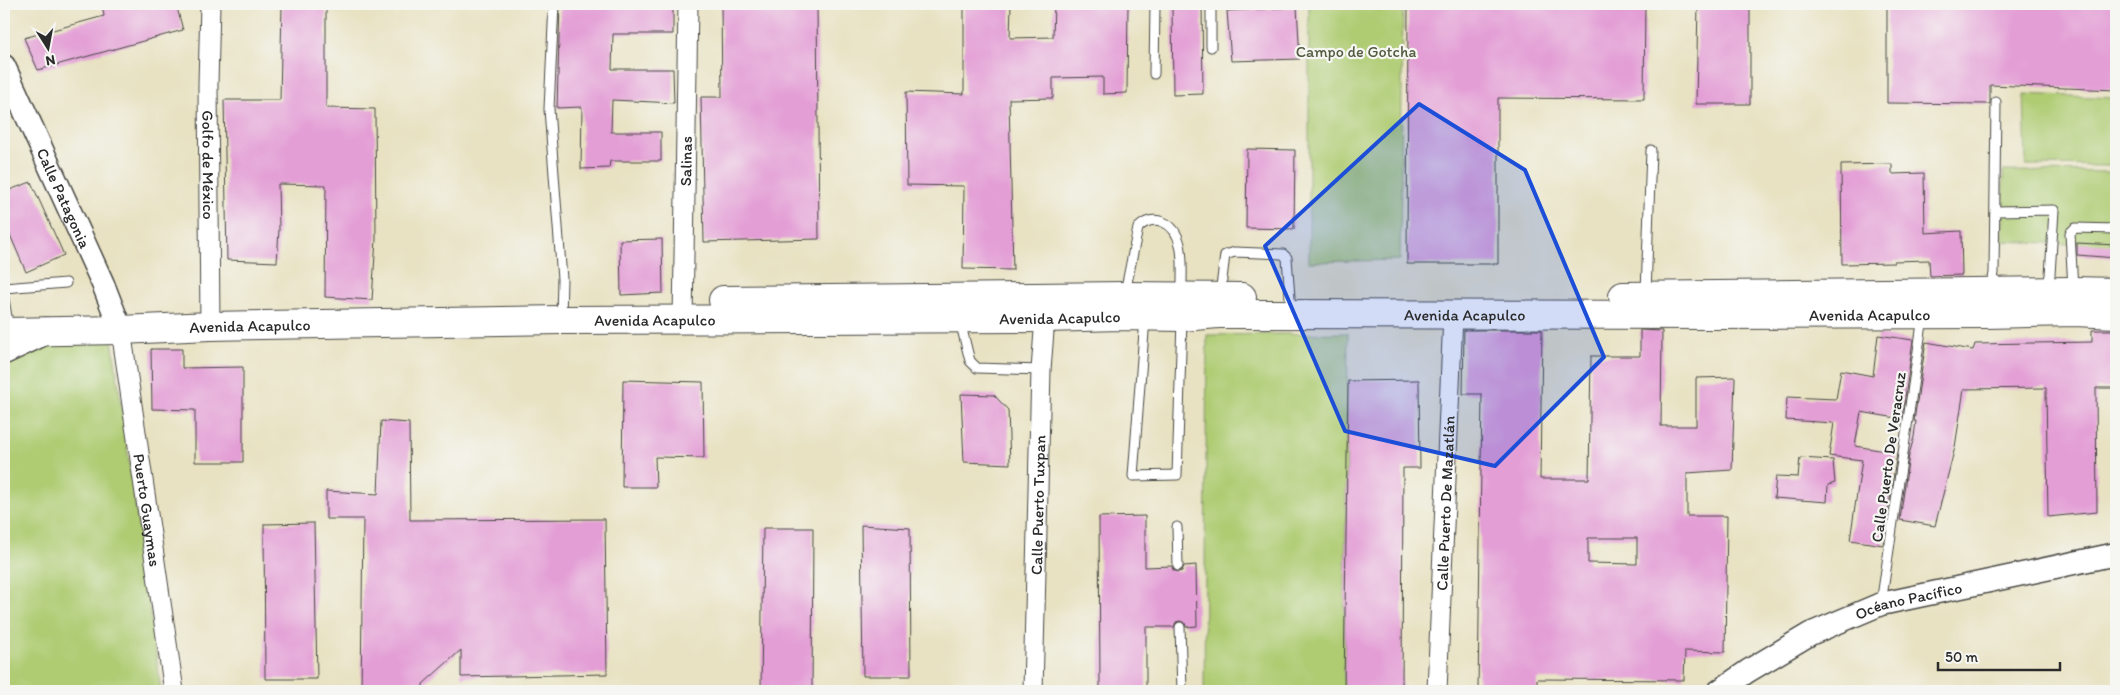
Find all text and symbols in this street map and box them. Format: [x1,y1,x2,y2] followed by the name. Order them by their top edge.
[22,22,72,72] north arrow
[1296,42,1416,61] park label: Campo de Gotcha
[44,51,57,70] text: N
[198,110,218,220] street label: Golfo de México
[676,136,696,186] street label: Salinas
[33,145,95,252] street label: Calle Patagonia
[1404,305,1525,325] street label: Avenida Acapulco
[1809,305,1930,325] street label: Avenida Acapulco
[999,307,1121,328] street label: Avenida Acapulco
[594,310,716,330] street label: Avenida Acapulco
[189,315,311,337] street label: Avenida Acapulco
[1867,370,1910,543] street label: Calle Puerto De Veracruz
[1432,415,1459,591] street label: Calle Puerto De Mazatlán
[1027,435,1049,575] street label: Calle Puerto Tuxpan
[129,452,165,568] street label: Puerto Guaymas
[1852,578,1964,624] street label: Océano Pacífico
[1938,640,2060,672] scale bar
[1945,648,1978,666] text: 50 m

